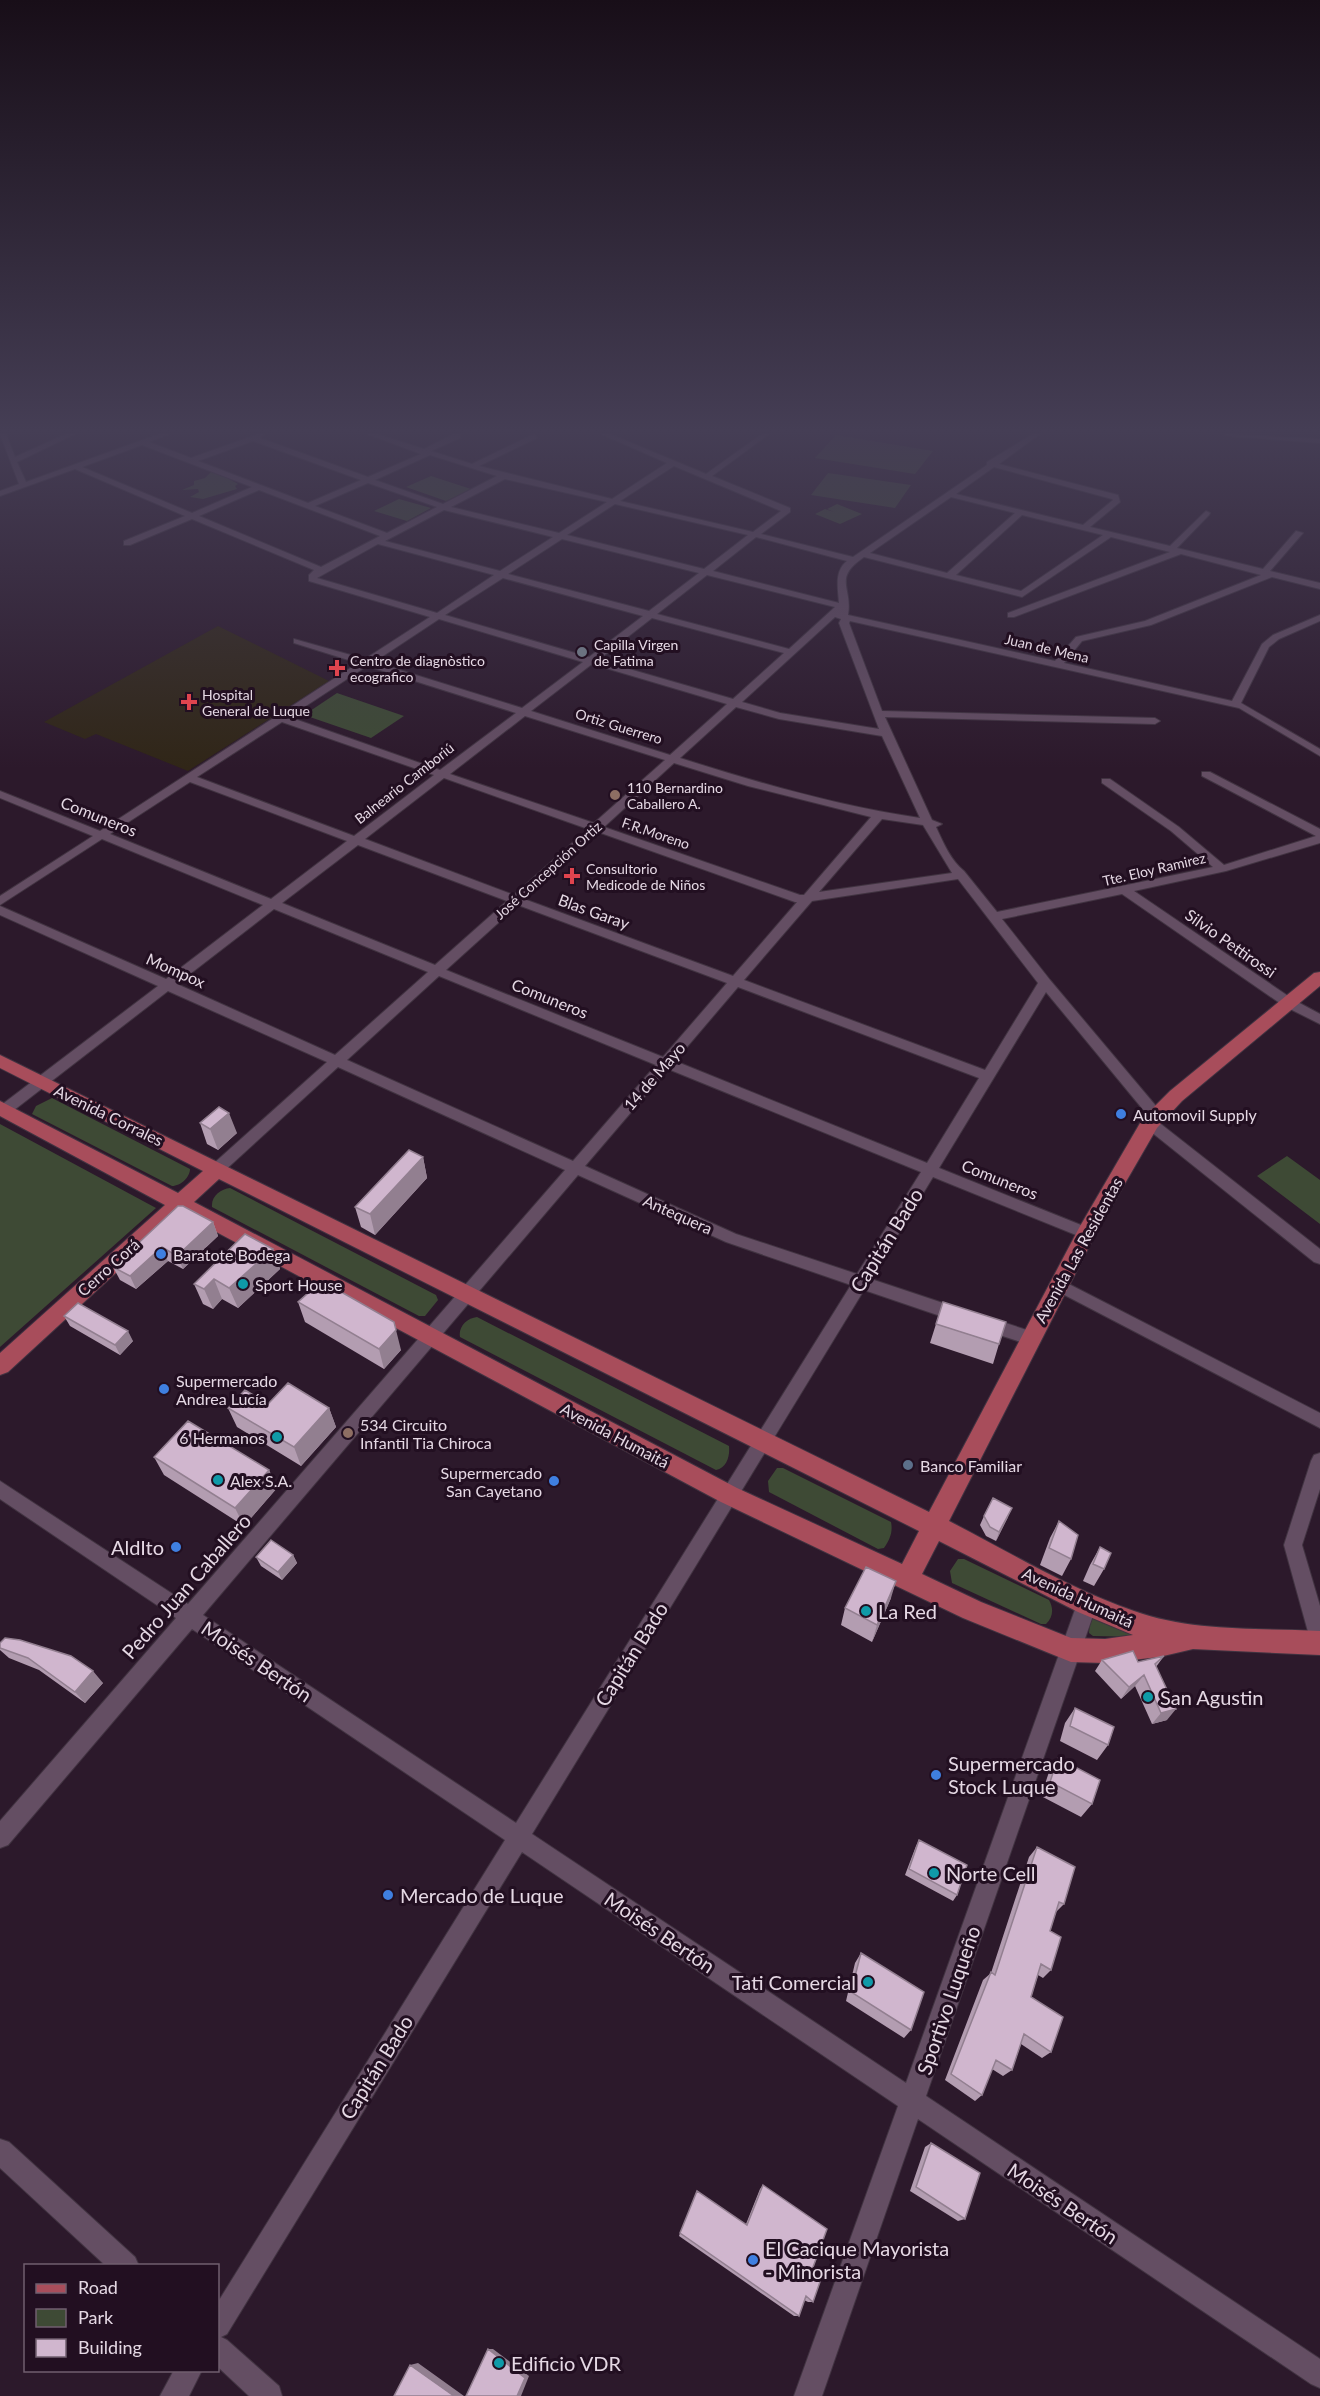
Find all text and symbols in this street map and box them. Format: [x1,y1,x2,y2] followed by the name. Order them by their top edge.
[1003,630,1091,666] street label: Juan de Mena
[594,636,678,669] place label: Capilla Virgen de Fatima
[575,645,589,659] marker: Capilla Virgen de Fatima
[350,652,485,685] place label: Centro de diagnòstico ecografico
[328,659,346,677] marker: Centro de diagnòstico ecografico
[202,686,310,719] place label: Hospital General de Luque
[180,693,198,711] marker: Hospital General de Luque
[573,705,665,747] street label: Ortiz Guerrero
[351,739,457,827] street label: Balneario Camboriú
[627,779,723,812] place label: 110 Bernardino Caballero A.
[608,788,622,802] marker: 110 Bernardino Caballero A.
[58,792,140,840] street label: Comuneros
[620,813,692,853] street label: F.R.Moreno
[491,818,605,922] street label: José Concepción Ortiz
[1101,849,1207,889] street label: Tte. Eloy Ramirez
[586,860,705,893] place label: Consultorio Medicode de Niños
[563,867,581,885] marker: Consultorio Medicode de Niños
[556,889,633,933] street label: Blas Garay
[1182,905,1280,981] street label: Silvio Pettirossi
[144,949,208,991] street label: Mompox
[509,974,591,1022] street label: Comuneros
[619,1038,689,1114] street label: 14 de Mayo
[52,1080,167,1150] street label: Avenida Corrales
[1133,1105,1257,1124] place label: Automovil Supply
[1114,1107,1128,1121] marker: Automovil Supply
[959,1155,1041,1203] street label: Comuneros
[1030,1174,1126,1326] street label: Avenida Las Residentas
[845,1184,927,1296] street label: Capitán Bado
[640,1190,716,1238] street label: Antequera
[73,1234,143,1300] street label: Cerro Corá
[173,1245,291,1264] place label: Baratote Bodega
[154,1247,168,1261] marker: Baratote Bodega
[255,1275,343,1294] place label: Sport House
[236,1277,250,1291] marker: Sport House
[176,1371,277,1408] place label: Supermercado Andrea Lucía
[157,1382,171,1396] marker: Supermercado Andrea Lucía
[558,1398,672,1472] street label: Avenida Humaitá
[360,1415,492,1452] place label: 534 Circuito Infantil Tia Chiroca
[341,1426,355,1440] marker: 534 Circuito Infantil Tia Chiroca
[179,1428,265,1447] place label: 6 Hermanos
[270,1430,284,1444] marker: 6 Hermanos
[920,1456,1022,1475] place label: Banco Familiar
[901,1458,915,1472] marker: Banco Familiar
[441,1463,542,1500] place label: Supermercado San Cayetano
[230,1471,292,1490] place label: Alex S.A.
[211,1473,225,1487] marker: Alex S.A.
[547,1474,561,1488] marker: Supermercado San Cayetano
[117,1509,255,1663] street label: Pedro Juan Caballero
[111,1535,164,1559] place label: AldIto
[169,1540,183,1554] marker: AldIto
[1020,1563,1136,1631] street label: Avenida Humaitá
[590,1598,672,1710] street label: Capitán Bado
[878,1599,937,1623] place label: La Red
[859,1604,873,1618] marker: La Red
[197,1615,317,1707] street label: Moisés Bertón
[1160,1685,1264,1709] place label: San Agustin
[1141,1690,1155,1704] marker: San Agustin
[948,1751,1075,1798] place label: Supermercado Stock Luque
[929,1768,943,1782] marker: Supermercado Stock Luque
[946,1861,1036,1885] place label: Norte Cell
[927,1866,941,1880] marker: Norte Cell
[400,1883,563,1907] place label: Mercado de Luque
[600,1886,720,1978] street label: Moisés Bertón
[381,1888,395,1902] marker: Mercado de Luque
[911,1923,985,2077] street label: Sportivo Luqueño
[732,1970,856,1994] place label: Tati Comercial
[861,1975,875,1989] marker: Tati Comercial
[335,2011,417,2123] street label: Capitán Bado
[1003,2157,1123,2249] street label: Moisés Bertón
[765,2236,949,2283] place label: El Cacique Mayorista - Minorista
[746,2253,760,2267] marker: El Cacique Mayorista - Minorista
[24,2264,219,2372] legend
[78,2276,118,2298] text: Road
[78,2306,114,2328] text: Park
[78,2336,142,2358] text: Building
[511,2351,621,2375] place label: Edificio VDR
[492,2356,506,2370] marker: Edificio VDR

